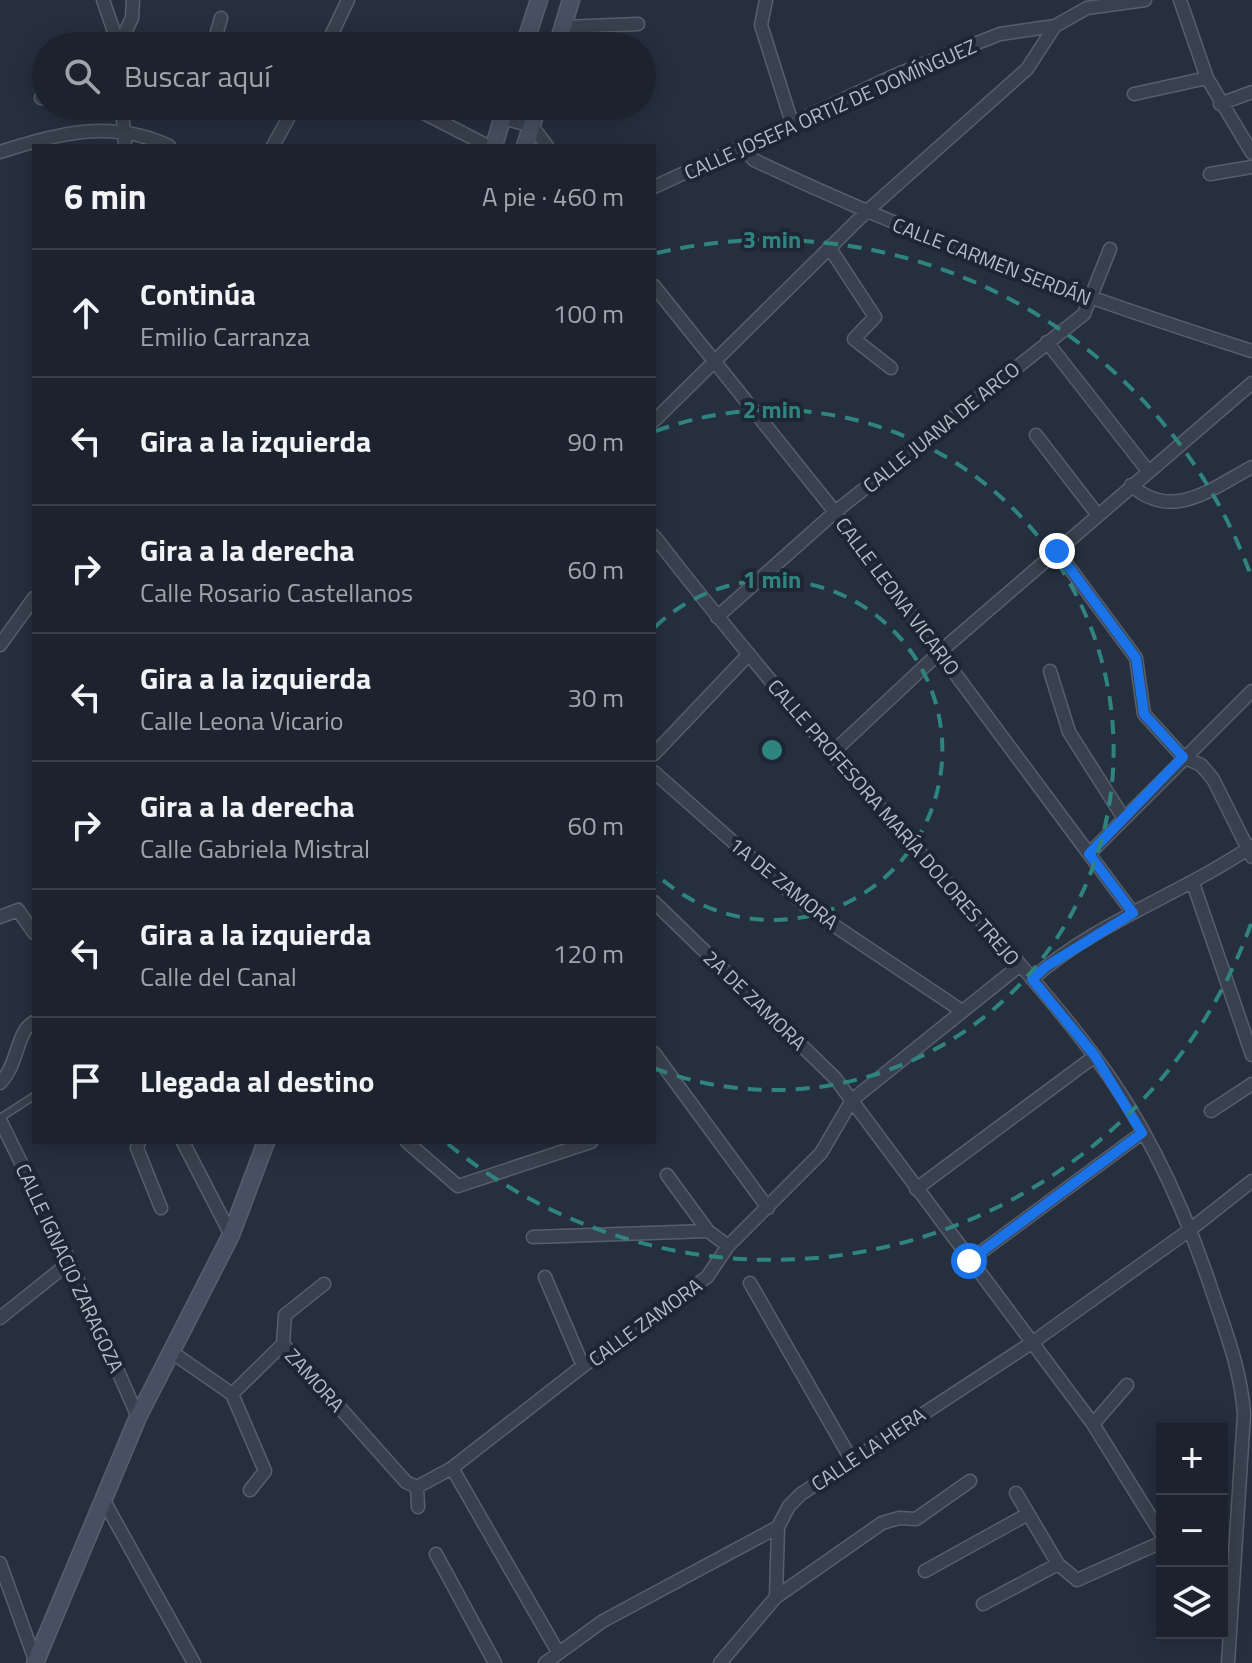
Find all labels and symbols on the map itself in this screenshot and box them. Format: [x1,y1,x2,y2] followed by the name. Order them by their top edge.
[679,30,981,188] street label: CALLE JOSEFA ORTIZ DE DOMÍNGUEZ
[888,209,1096,313] street label: CALLE CARMEN SERDÁN
[743,221,801,257] text: 3 min
[856,354,1026,500] street label: CALLE JUANA DE ARCO
[743,391,801,427] text: 2 min
[828,511,968,681] street label: CALLE LEONA VICARIO
[1039,533,1075,569] route end
[743,561,801,597] text: 1 min
[761,672,1027,972] street label: CALLE PROFESORA MARÍA DOLORES TREJO
[758,736,786,764] centre of rings
[723,829,845,937] street label: 1A DE ZAMORA
[697,943,814,1057] street label: 2A DE ZAMORA
[8,1158,132,1378] street label: CALLE IGNACIO ZARAGOZA
[951,1243,987,1279] route start
[582,1270,708,1374] street label: CALLE ZAMORA
[278,1341,352,1419] street label: ZAMORA
[805,1399,931,1499] street label: CALLE LA HERA

